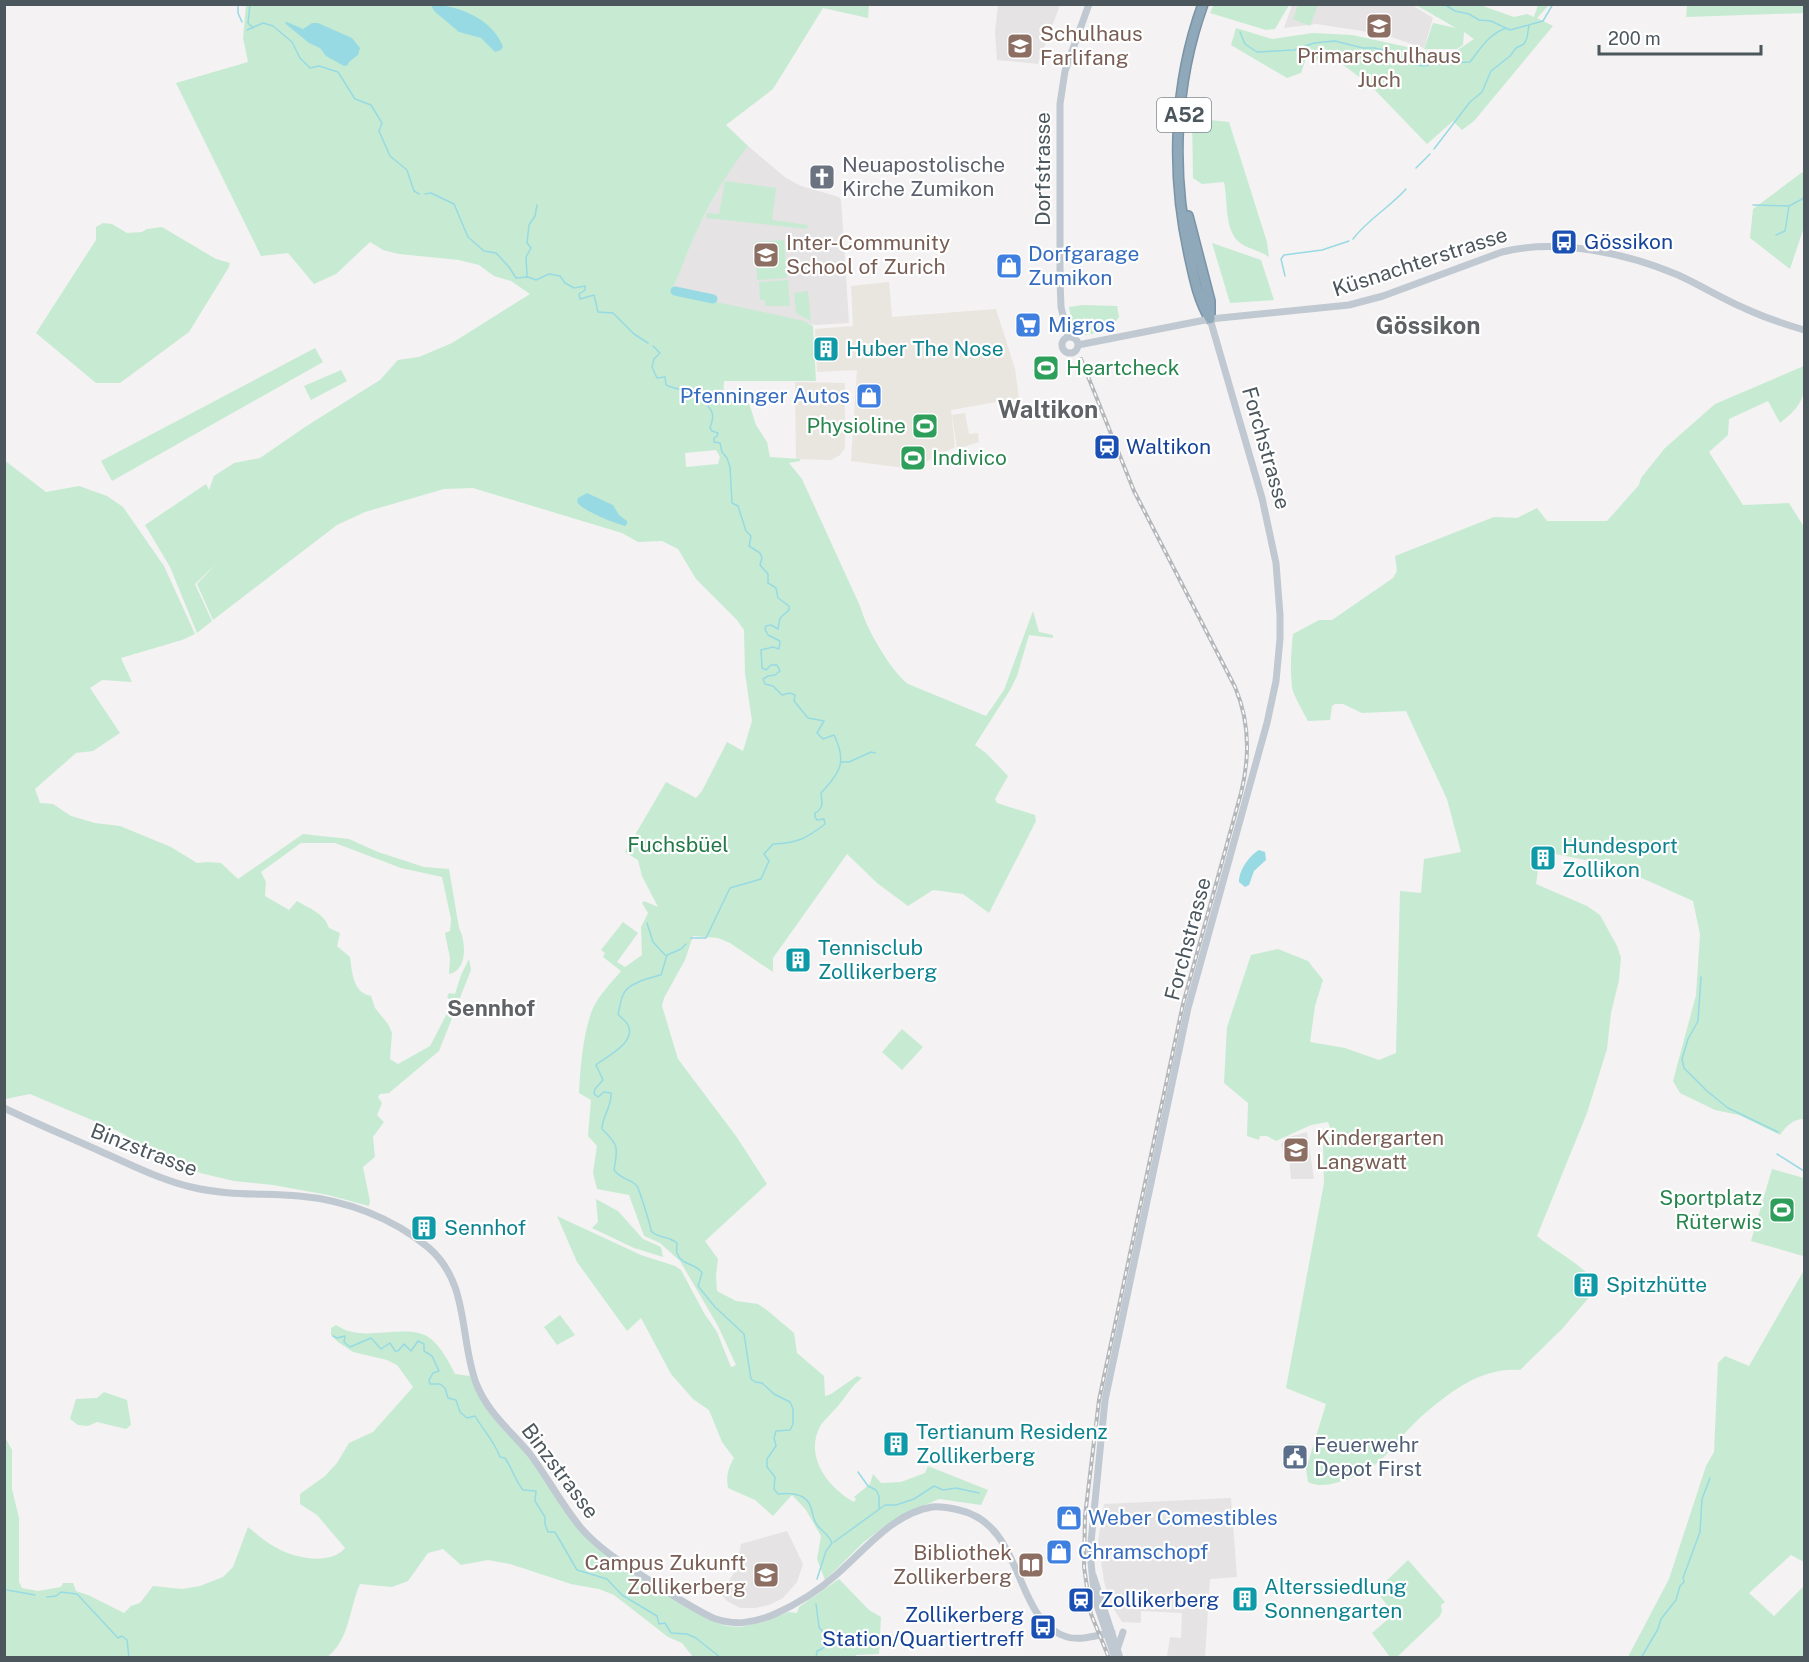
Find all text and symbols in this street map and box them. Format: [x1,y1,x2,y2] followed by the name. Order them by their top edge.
[1364,11,1394,41] school or university icon: Primarschulhaus Juch
[1599,18,1761,56] scale bar
[1040,21,1143,70] place label: Schulhaus Farlifang
[1608,28,1661,49] text: 200 m
[1005,31,1035,61] school or university icon: Schulhaus Farlifang
[1297,43,1461,92] place label: Primarschulhaus Juch
[1157,98,1211,132] road number: A52
[1030,112,1055,226] street label: Dorfstrasse
[842,152,1005,201] place label: Neuapostolische Kirche Zumikon
[807,162,837,192] church icon: Neuapostolische Kirche Zumikon
[1329,222,1510,302] street label: Küsnachterstrasse
[1549,227,1579,257] bus stop icon: Gössikon
[1584,229,1673,254] place label: Gössikon
[786,230,950,279] place label: Inter-Community School of Zurich
[751,240,781,270] school or university icon: Inter-Community School of Zurich
[1028,241,1139,290] place label: Dorfgarage Zumikon
[994,251,1024,281] shop icon: Dorfgarage Zumikon
[1013,310,1043,340] supermarket icon: Migros
[1376,311,1481,339] district label: Gössikon
[1048,312,1115,337] place label: Migros
[811,334,841,364] building icon: Huber The Nose
[846,336,1004,361] place label: Huber The Nose
[1031,353,1061,383] sports icon: Heartcheck
[1066,355,1180,380] place label: Heartcheck
[854,381,884,411] shop icon: Pfenninger Autos
[680,383,850,408] place label: Pfenninger Autos
[1237,384,1296,512] street label: Forchstrasse
[998,395,1098,423] district label: Waltikon
[910,411,940,441] sports icon: Physioline
[807,413,906,438] place label: Physioline
[1092,432,1122,462] station icon: Waltikon
[1126,434,1211,459] place label: Waltikon
[898,443,928,473] sports icon: Indivico
[932,445,1007,470] place label: Indivico
[627,832,729,857] park label: Fuchsbüel
[1562,833,1678,882] place label: Hundesport Zollikon
[1528,843,1558,873] building icon: Hundesport Zollikon
[1159,875,1216,1003] street label: Forchstrasse
[818,935,937,984] place label: Tennisclub Zollikerberg
[783,945,813,975] building icon: Tennisclub Zollikerberg
[447,995,535,1021] district label: Sennhof
[87,1118,201,1181] street label: Binzstrasse
[1316,1125,1444,1174] place label: Kindergarten Langwatt
[1281,1135,1311,1165] school or university icon: Kindergarten Langwatt
[1659,1185,1762,1234] place label: Sportplatz Rüterwis
[1767,1195,1797,1225] sports icon: Sportplatz Rüterwis
[409,1213,439,1243] building icon: Sennhof
[444,1215,526,1240] place label: Sennhof
[1571,1270,1601,1300] building icon: Spitzhütte
[1606,1272,1707,1297] place label: Spitzhütte
[517,1418,604,1523] street label: Binzstrasse
[916,1419,1108,1468] place label: Tertianum Residenz Zollikerberg
[881,1429,911,1459] building icon: Tertianum Residenz Zollikerberg
[1314,1432,1422,1481] place label: Feuerwehr Depot First
[1280,1442,1310,1472] public building icon: Feuerwehr Depot First
[1054,1503,1084,1533] shop icon: Weber Comestibles
[1088,1505,1278,1530] place label: Weber Comestibles
[1044,1537,1074,1567] shop icon: Chramschopf
[1078,1539,1208,1564] place label: Chramschopf
[893,1540,1012,1589] place label: Bibliothek Zollikerberg
[584,1550,746,1599] place label: Campus Zukunft Zollikerberg
[1016,1550,1046,1580] library icon: Bibliothek Zollikerberg
[751,1560,781,1590] school or university icon: Campus Zukunft Zollikerberg
[1264,1574,1407,1623] place label: Alterssiedlung Sonnengarten
[1230,1584,1260,1614] building icon: Alterssiedlung Sonnengarten
[1066,1585,1096,1615] station icon: Zollikerberg
[1100,1587,1219,1612] place label: Zollikerberg
[822,1602,1024,1651] place label: Zollikerberg Station/Quartiertreff
[1028,1612,1058,1642] bus stop icon: Zollikerberg Station/Quartiertreff

